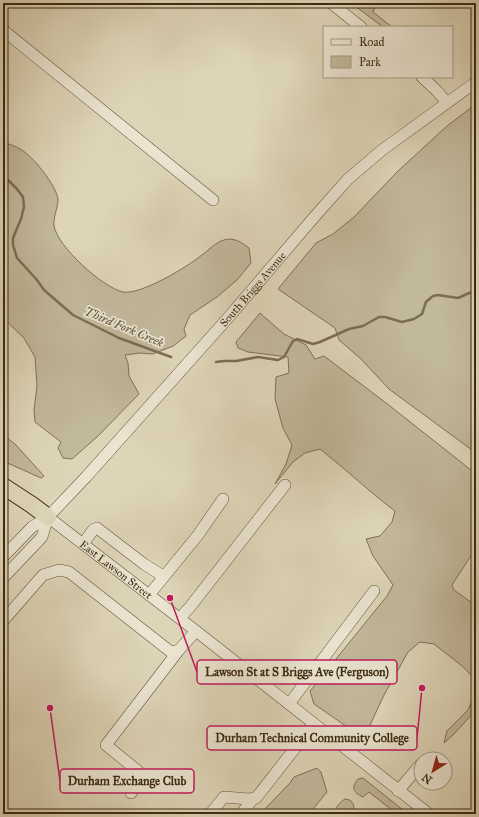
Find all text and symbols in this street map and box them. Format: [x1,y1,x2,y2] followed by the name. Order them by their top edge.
[323,26,453,78] legend
[359,35,385,49] text: Road
[359,55,381,69] text: Park
[217,249,289,329] street label: South Briggs Avenue
[82,304,166,350] water label: Third Fork Creek
[77,538,155,602] street label: East Lawson Street
[197,660,397,684] callout: Lawson St at S Briggs Ave (Ferguson)
[205,665,390,680] text: Lawson St at S Briggs Ave (Ferguson)
[207,726,417,750] callout: Durham Technical Community College
[215,731,409,746] text: Durham Technical Community College
[413,751,453,791] north arrow
[60,769,194,793] callout: Durham Exchange Club
[419,770,435,787] text: N
[68,774,186,789] text: Durham Exchange Club

